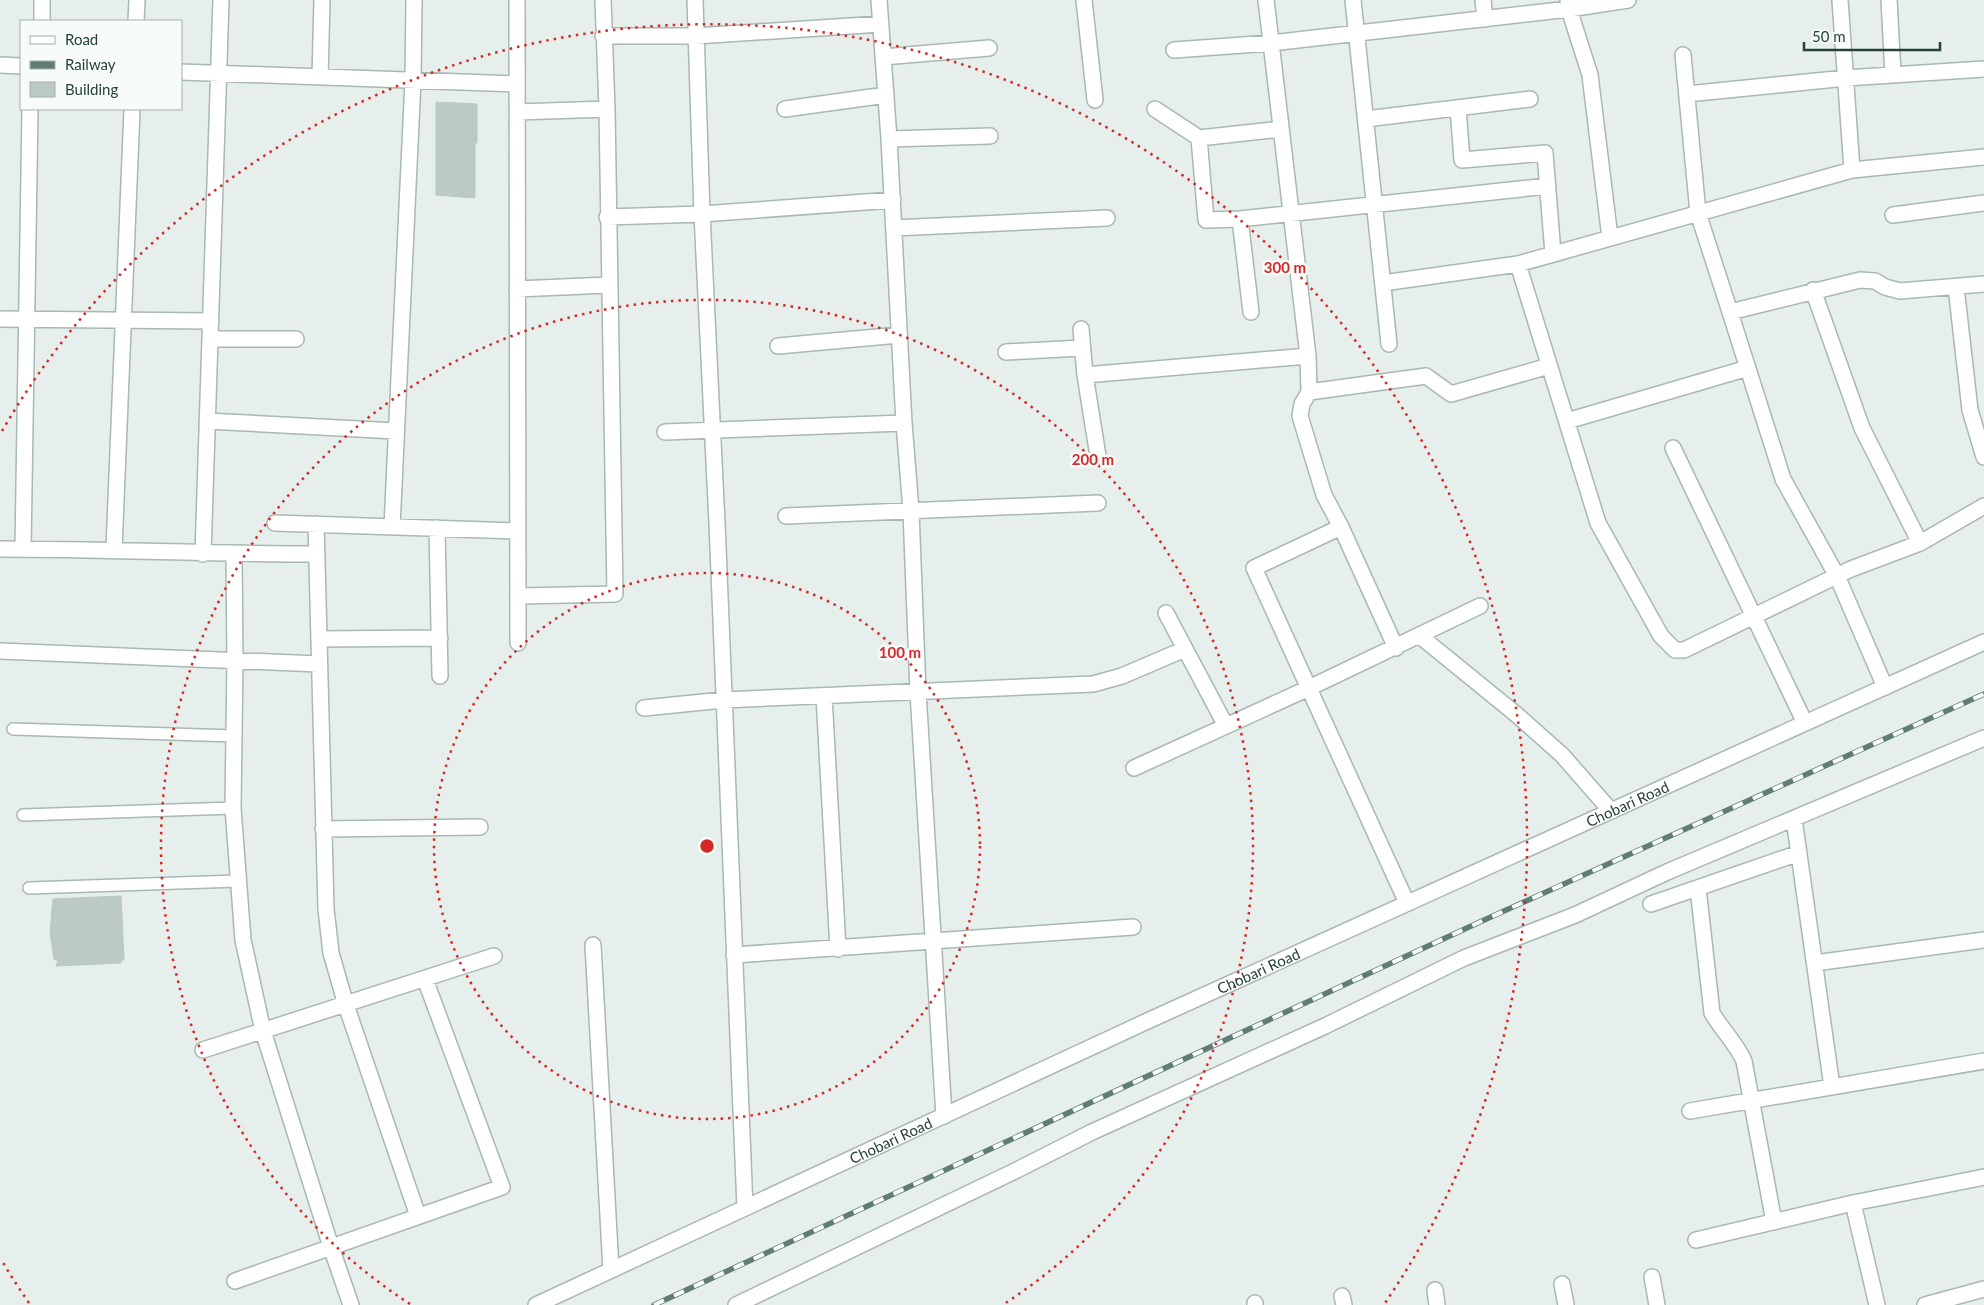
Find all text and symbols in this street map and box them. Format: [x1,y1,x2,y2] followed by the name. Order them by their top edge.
[20,20,182,110] legend
[1804,20,1940,52] scale bar
[1812,27,1846,45] text: 50 m
[65,30,98,48] text: Road
[65,55,116,73] text: Railway
[65,80,118,98] text: Building
[1264,258,1306,276] text: 300 m
[1072,450,1114,468] text: 200 m
[879,643,921,661] text: 100 m
[1583,777,1672,830] street label: Chobari Road
[698,837,716,855] centre of rings
[1214,944,1303,997] street label: Chobari Road
[846,1113,935,1167] street label: Chobari Road

